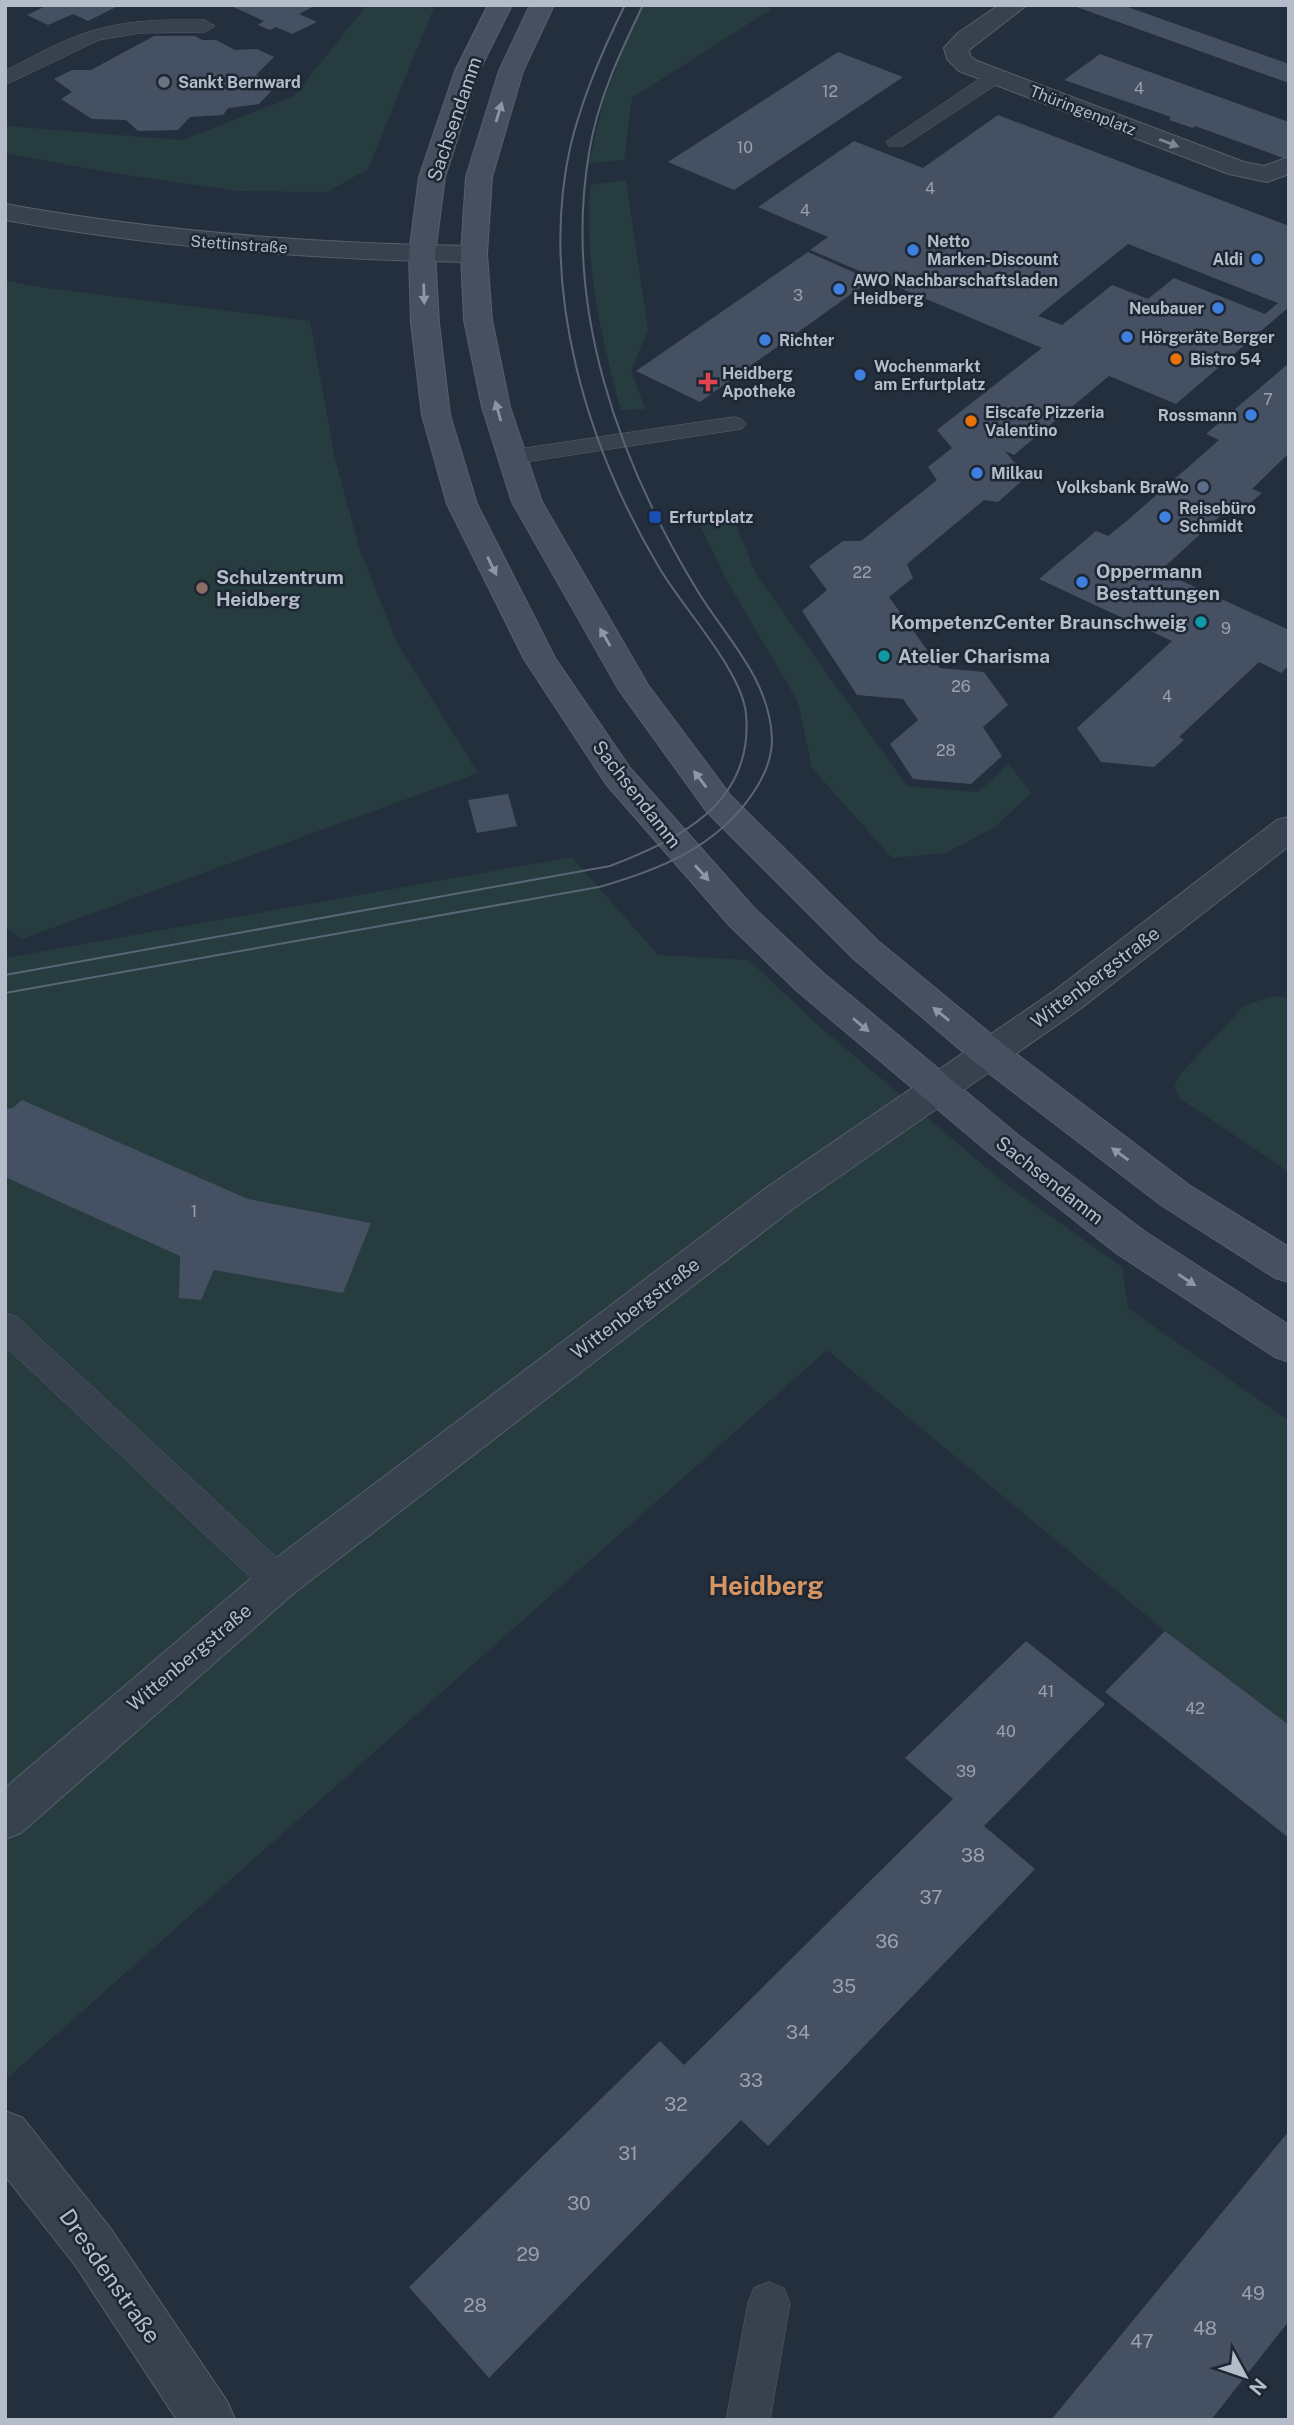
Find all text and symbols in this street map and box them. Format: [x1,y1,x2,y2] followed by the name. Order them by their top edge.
[422,54,486,184] street label: Sachsendamm
[178,73,301,92] place label: Sankt Bernward
[156,74,172,90] marker: Sankt Bernward
[1134,79,1144,98] house number: 4
[1027,81,1139,140] street label: Thüringenplatz
[822,82,838,101] house number: 12
[494,101,504,122] one-way arrow
[737,138,753,157] house number: 10
[1158,138,1179,149] one-way arrow
[925,179,935,198] house number: 4
[800,201,810,220] house number: 4
[190,232,288,257] street label: Stettinstraße
[927,232,1059,269] place label: Netto Marken-Discount
[905,242,921,258] marker: Netto Marken-Discount
[1213,250,1243,269] place label: Aldi
[1249,251,1265,267] marker: Aldi
[853,271,1058,308] place label: AWO Nachbarschaftsladen Heidberg
[831,281,847,297] marker: AWO Nachbarschaftsladen Heidberg
[418,283,429,305] one-way arrow
[793,286,803,305] house number: 3
[1129,299,1204,318] place label: Neubauer
[1210,300,1226,316] marker: Neubauer
[1141,328,1275,347] place label: Hörgeräte Berger
[1119,329,1135,345] marker: Hörgeräte Berger
[779,331,835,350] place label: Richter
[757,332,773,348] marker: Richter
[1190,350,1261,369] place label: Bistro 54
[1168,351,1184,367] marker: Bistro 54
[874,357,985,394] place label: Wochenmarkt am Erfurtplatz
[722,364,796,401] place label: Heidberg Apotheke
[852,367,868,383] marker: Wochenmarkt am Erfurtplatz
[700,374,716,390] marker: Heidberg Apotheke
[1263,390,1273,409] house number: 7
[492,400,502,421] one-way arrow
[985,403,1104,440] place label: Eiscafe Pizzeria Valentino
[1158,406,1237,425] place label: Rossmann
[1243,407,1259,423] marker: Rossmann
[963,413,979,429] marker: Eiscafe Pizzeria Valentino
[991,464,1043,483] place label: Milkau
[969,465,985,481] marker: Milkau
[1056,478,1189,497] place label: Volksbank BraWo
[1195,479,1211,495] marker: Volksbank BraWo
[1179,499,1256,536] place label: Reisebüro Schmidt
[669,508,753,527] place label: Erfurtplatz
[647,509,663,525] marker: Erfurtplatz
[1157,509,1173,525] marker: Reisebüro Schmidt
[486,556,497,576] one-way arrow
[1096,560,1220,604] place label: Oppermann Bestattungen
[852,563,872,582] house number: 22
[216,566,344,610] place label: Schulzentrum Heidberg
[1074,574,1090,590] marker: Oppermann Bestattungen
[194,580,210,596] marker: Schulzentrum Heidberg
[891,611,1187,633] place label: KompetenzCenter Braunschweig
[1193,614,1209,630] marker: KompetenzCenter Braunschweig
[1221,619,1231,638] house number: 9
[599,628,611,647] one-way arrow
[898,645,1050,667] place label: Atelier Charisma
[876,648,892,664] marker: Atelier Charisma
[951,677,971,696] house number: 26
[1162,687,1172,706] house number: 4
[588,736,686,852] street label: Sachsendamm
[936,741,956,760] house number: 28
[693,770,708,788] one-way arrow
[694,864,710,882] one-way arrow
[1026,922,1164,1032] street label: Wittenbergstraße
[932,1007,949,1022] one-way arrow
[852,1017,870,1033] one-way arrow
[992,1131,1108,1229] street label: Sachsendamm
[1111,1147,1129,1161] one-way arrow
[191,1202,197,1221] house number: 1
[566,1253,704,1363] street label: Wittenbergstraße
[1178,1273,1196,1287] one-way arrow
[708,1570,824,1601] district label: Heidberg
[122,1599,256,1715] street label: Wittenbergstraße
[1038,1682,1054,1701] house number: 41
[1185,1699,1205,1718] house number: 42
[996,1722,1016,1741] house number: 40
[956,1762,976,1781] house number: 39
[961,1844,985,1866] house number: 38
[919,1886,943,1908] house number: 37
[875,1930,899,1952] house number: 36
[832,1975,856,1997] house number: 35
[786,2021,810,2043] house number: 34
[739,2069,763,2091] house number: 33
[664,2093,688,2115] house number: 32
[618,2142,638,2164] house number: 31
[567,2192,591,2214] house number: 30
[54,2203,167,2348] street label: Dresdenstraße
[516,2243,540,2265] house number: 29
[1241,2282,1265,2304] house number: 49
[463,2294,487,2316] house number: 28
[1193,2317,1217,2339] house number: 48
[1130,2330,1154,2352] house number: 47
[1210,2341,1280,2411] north arrow
[1245,2374,1271,2400] text: N

